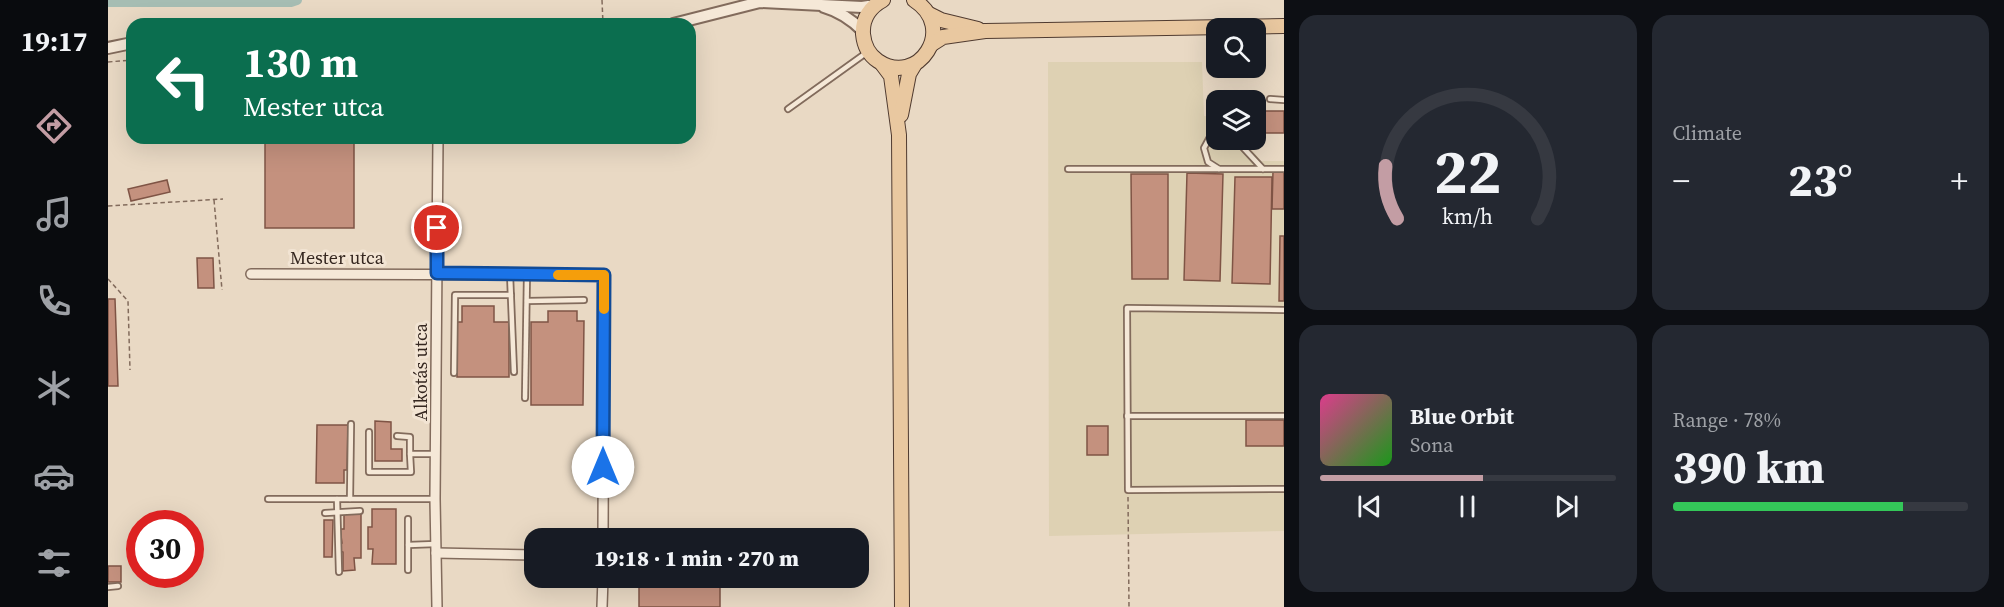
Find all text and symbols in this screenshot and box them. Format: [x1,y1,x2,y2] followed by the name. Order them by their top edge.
[1206,18,1266,150] map controls
[1206,18,1266,78] button: search
[21,23,87,60] text: 19:17
[243,33,358,91] text: 130 m
[144,42,222,120] icon: left
[243,88,384,125] text: Mester utca
[1206,90,1266,150] button: layers
[33,105,75,147] icon: directions
[1673,119,1742,147] text: Climate
[1434,128,1502,214] text: 22
[1788,149,1852,211] text: 23°
[1673,158,1690,203] text: −
[1950,158,1968,203] text: +
[33,193,75,235] icon: music
[411,202,462,253] pin
[1442,203,1493,232] text: km/h
[420,211,453,244] icon: arrive
[290,245,385,270] street label: Mester utca
[33,280,75,322] icon: phone
[408,322,433,421] street label: Alkotás utca
[33,367,75,409] icon: climate
[1410,401,1514,431] text: Blue Orbit
[1673,406,1781,434] text: Range · 78%
[1410,431,1454,459] text: Sona
[571,435,635,499] position arrow
[1673,436,1825,498] text: 390 km
[33,455,75,497] icon: car
[1353,490,1386,523] icon: previous
[1451,490,1484,523] icon: pause
[1550,490,1583,523] icon: next
[126,510,204,588] speed limit sign: 30
[33,542,75,584] icon: filters
[594,543,799,573] text: 19:18 · 1 min · 270 m

